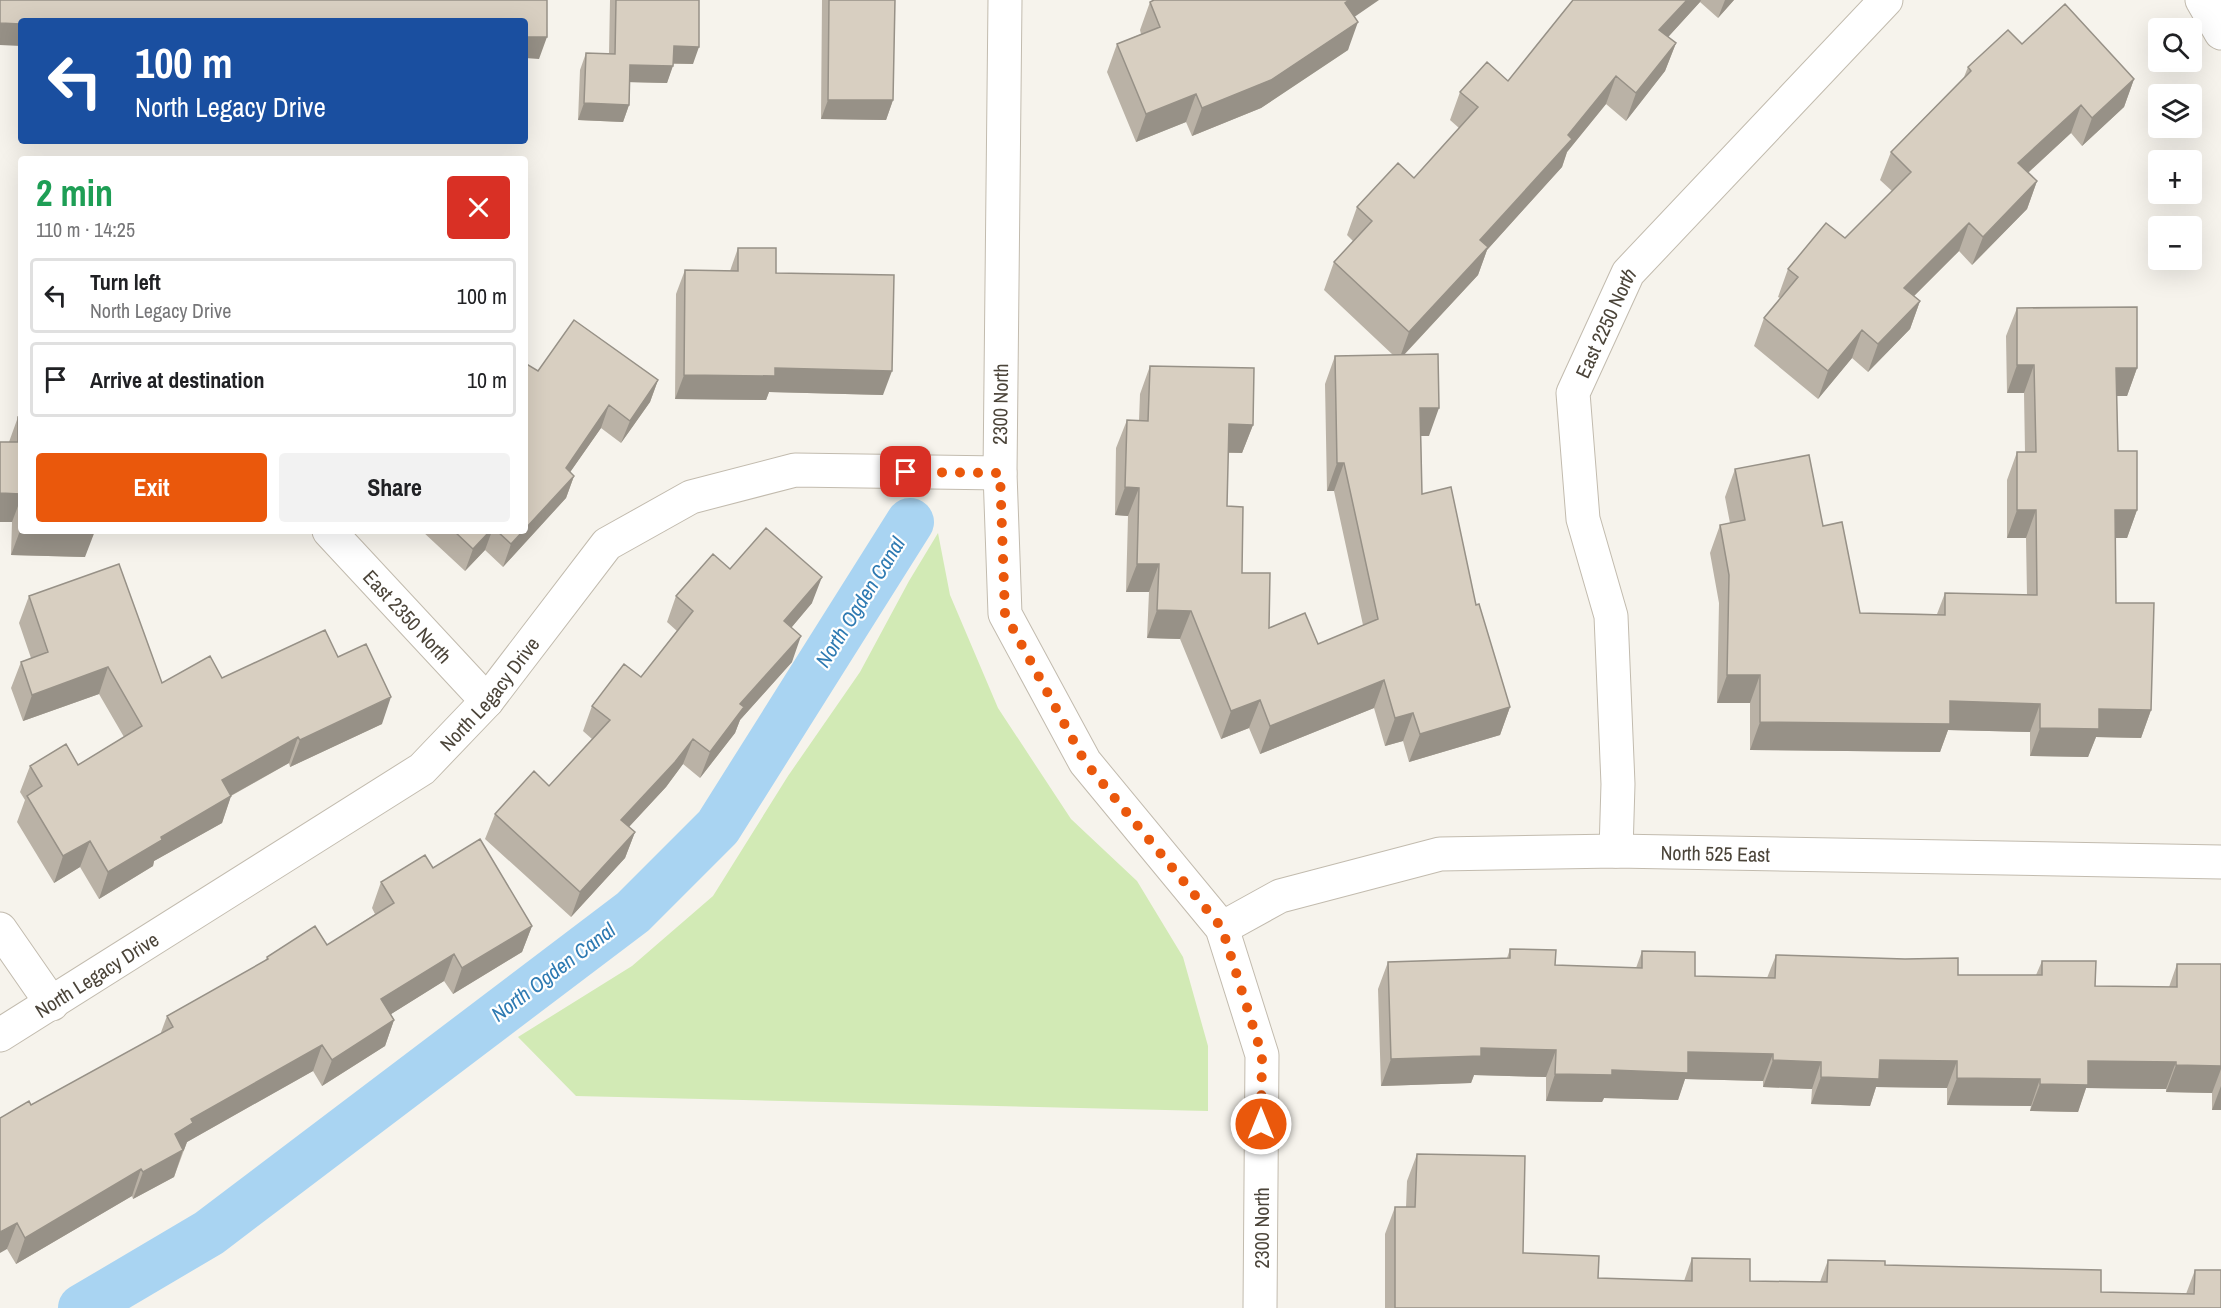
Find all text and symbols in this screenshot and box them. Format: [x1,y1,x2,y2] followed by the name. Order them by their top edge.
[2148,18,2202,270] map controls
[2148,18,2202,72] button: search
[135,35,233,91] text: 100 m
[36,42,114,120] icon: left
[2148,84,2202,138] button: layers
[135,89,326,125] text: North Legacy Drive
[2148,150,2202,204] button: +
[36,169,113,217] text: 2 min
[447,176,510,239] button: close
[36,216,135,243] text: 110 m · 14:25
[2148,216,2202,270] button: −
[1568,260,1641,382] street label: East 2250 North
[90,267,161,297] text: Turn left
[39,279,72,312] icon: left
[457,281,507,311] text: 100 m
[90,297,231,324] text: North Legacy Drive
[39,363,72,396] icon: arrive
[986,363,1014,445] street label: 2300 North
[90,365,264,395] text: Arrive at destination
[467,365,507,395] text: 10 m
[880,446,931,497] pin
[36,453,267,522] button: Exit
[279,453,510,522] button: Share
[889,455,922,488] icon: arrive
[808,530,912,673] water label: North Ogden Canal
[358,563,458,669] street label: East 2350 North
[433,631,545,756] street label: North Legacy Drive
[1660,838,1771,867] street label: North 525 East
[485,915,622,1028] water label: North Ogden Canal
[29,925,163,1023] street label: North Legacy Drive
[1229,1092,1293,1156] position arrow
[1248,1187,1275,1269] street label: 2300 North

